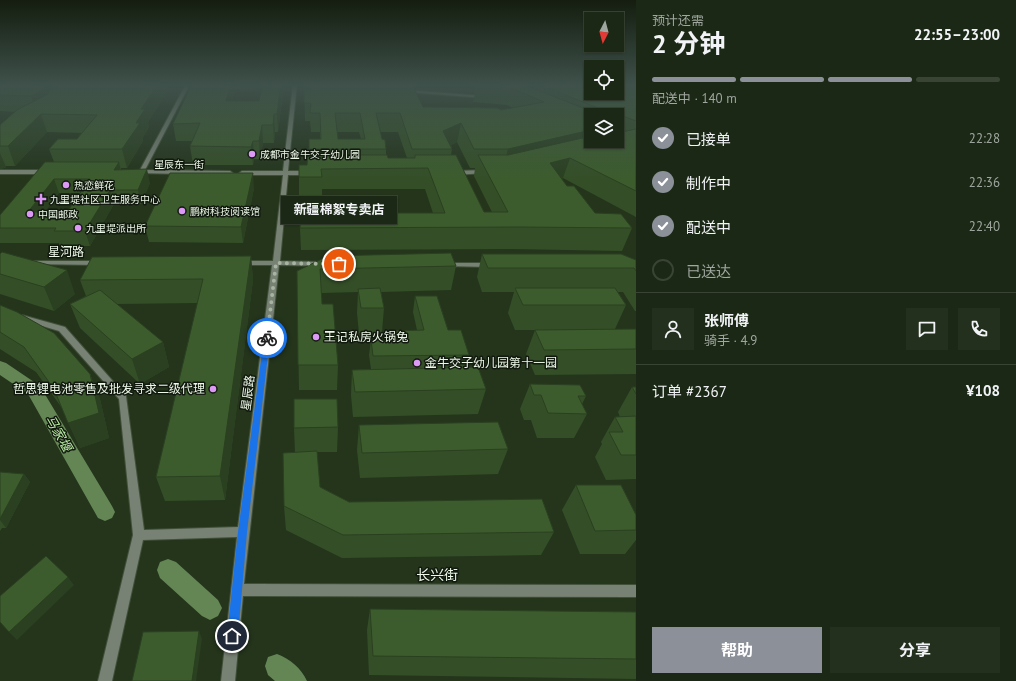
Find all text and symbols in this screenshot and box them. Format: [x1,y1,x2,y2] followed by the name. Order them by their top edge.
[584,12,624,52] north arrow
[584,12,624,148] map controls
[652,12,704,29] text: 预计还需
[914,25,1000,44] text: 22:55–23:00
[652,27,725,60] text: 2 分钟
[584,60,624,100] button: locate
[652,90,737,107] text: 配送中 · 140 m
[584,108,624,148] button: layers
[652,127,674,149] icon: check
[686,130,731,149] text: 已接单
[969,130,1000,147] text: 22:28
[260,148,360,161] place label: 成都市金牛交子幼儿园
[247,149,257,159] marker: 成都市金牛交子幼儿园
[154,158,204,171] street label: 星辰东一街
[652,171,674,193] icon: check
[686,174,731,193] text: 制作中
[969,174,1000,191] text: 22:36
[74,179,114,192] place label: 热恋鲜花
[61,180,71,190] marker: 热恋鲜花
[35,193,47,205] marker: 九里堤社区卫生服务中心
[50,193,160,206] place label: 九里堤社区卫生服务中心
[281,196,397,224] callout: 新疆棉絮专卖店
[293,201,385,218] text: 新疆棉絮专卖店
[190,205,260,218] place label: 鹏树科技阅读馆
[177,206,187,216] marker: 鹏树科技阅读馆
[38,208,78,221] place label: 中国邮政
[25,209,35,219] marker: 中国邮政
[652,215,674,237] icon: check
[686,218,731,237] text: 配送中
[969,218,1000,235] text: 22:40
[86,222,146,235] place label: 九里堤派出所
[73,223,83,233] marker: 九里堤派出所
[48,244,84,259] street label: 星河路
[322,247,356,281] pin
[328,253,350,275] icon: bag
[686,262,731,281] text: 已送达
[652,308,694,350] button: person
[906,308,948,350] button: chat
[958,308,1000,350] button: phone
[704,311,749,330] text: 张师傅
[247,318,287,358] courier
[256,327,278,349] icon: bike
[324,329,408,344] place label: 王记私房火锅兔
[311,332,321,342] marker: 王记私房火锅兔
[704,332,757,349] text: 骑手 · 4.9
[425,355,557,370] place label: 金牛交子幼儿园第十一园
[412,358,422,368] marker: 金牛交子幼儿园第十一园
[238,374,257,412] street label: 星辰路
[13,381,205,396] place label: 哲思锂电池零售及批发寻求二级代理
[966,381,1000,400] text: ¥108
[652,382,727,401] text: 订单 #2367
[208,384,218,394] marker: 哲思锂电池零售及批发寻求二级代理
[41,412,77,456] water label: 马家堰
[416,566,458,584] street label: 长兴街
[215,619,249,653] pin
[221,625,243,647] icon: home
[652,627,822,673] button: 帮助
[830,627,1000,673] button: 分享

